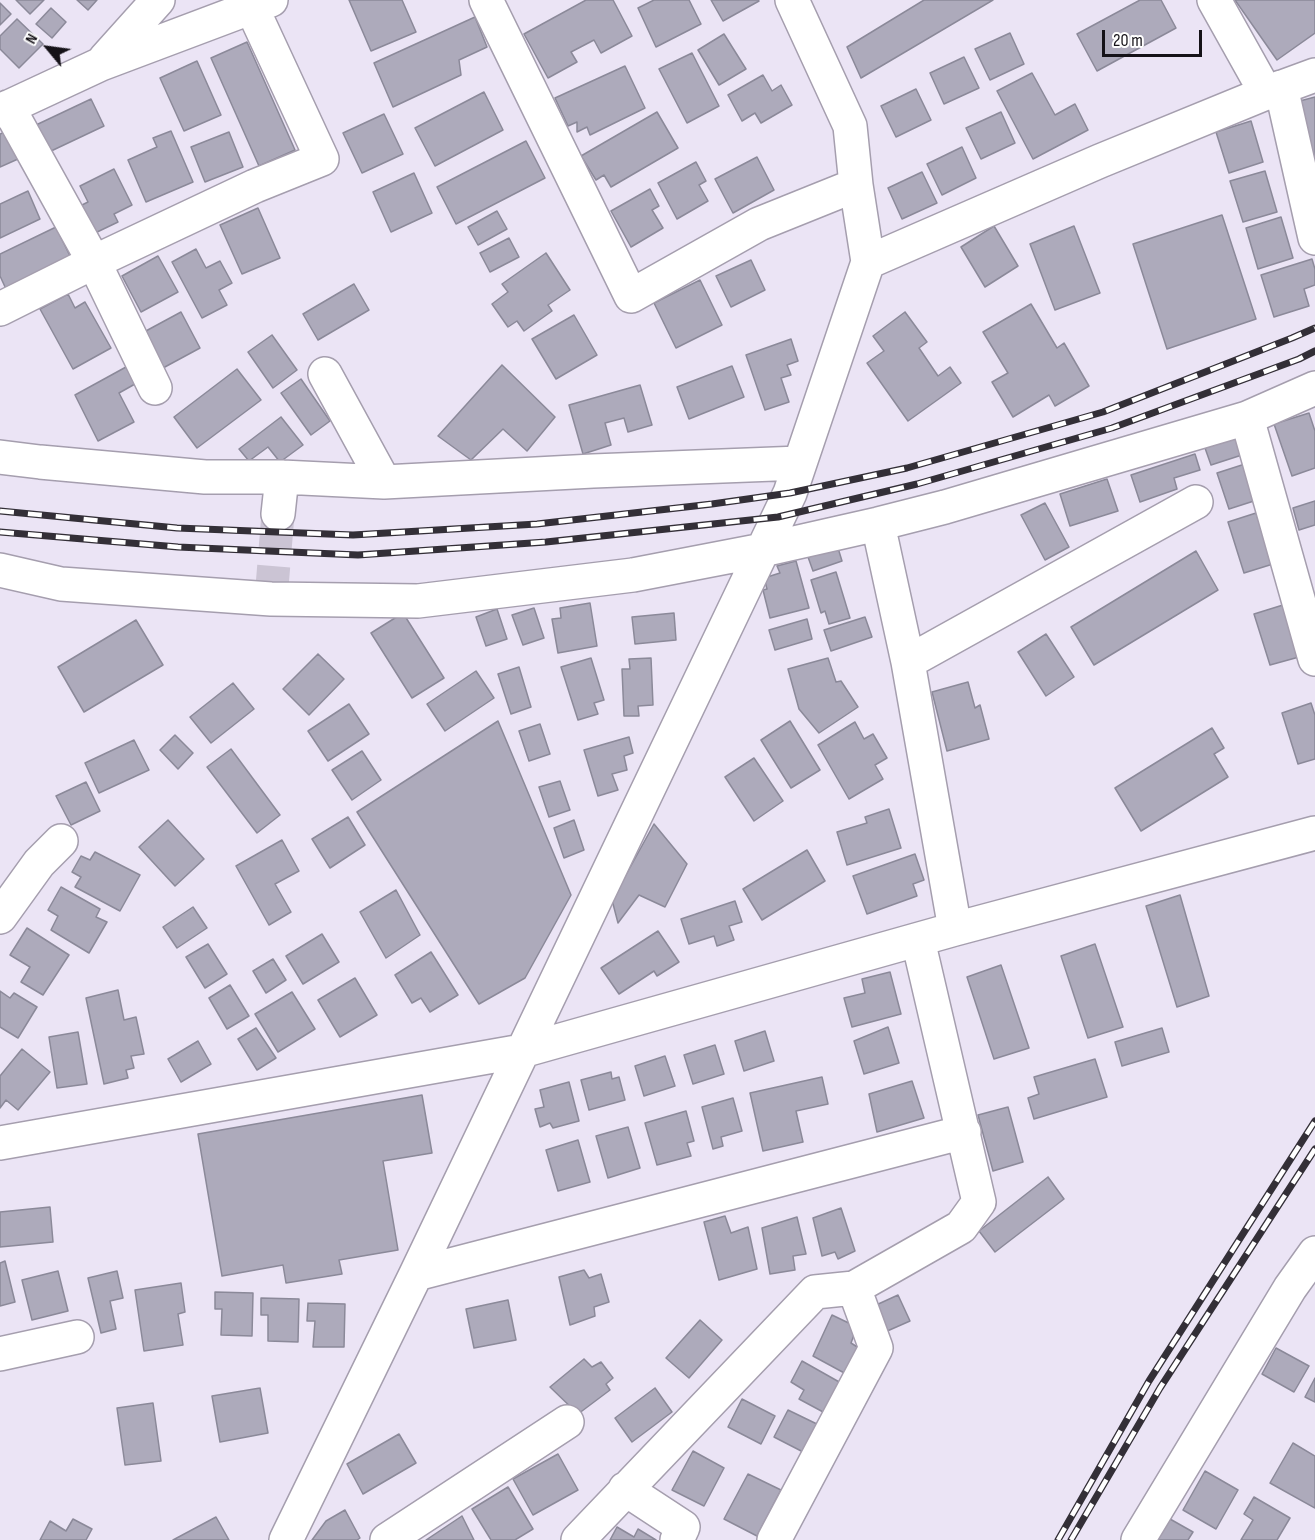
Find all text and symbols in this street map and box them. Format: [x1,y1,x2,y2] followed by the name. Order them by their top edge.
[18,18,78,78] north arrow
[1105,18,1206,56] scale bar
[1113,30,1143,51] text: 20 m
[21,31,42,47] text: N

